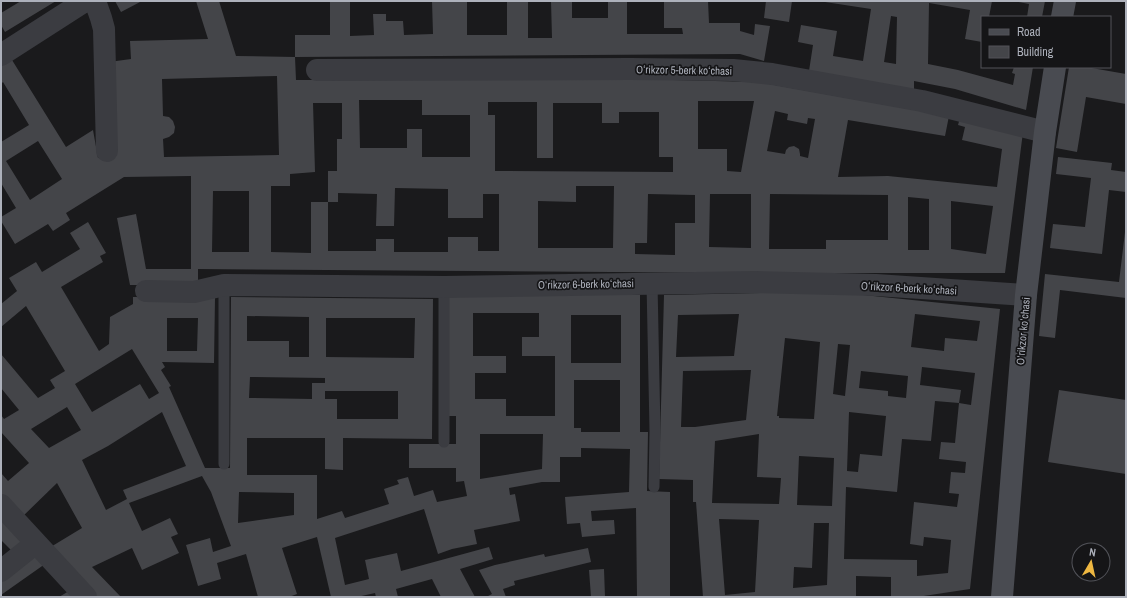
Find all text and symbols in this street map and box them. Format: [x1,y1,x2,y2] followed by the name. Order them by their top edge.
[981,16,1111,68] legend
[1017,24,1041,40] text: Road
[1017,44,1054,60] text: Building
[636,62,732,78] street label: Oʻrikzor 5-berk koʻchasi
[538,276,634,292] street label: Oʻrikzor 6-berk koʻchasi
[861,278,957,298] street label: Oʻrikzor 6-berk koʻchasi
[1013,296,1033,366] street label: Oʻrikzor koʻchasi
[1071,542,1111,582] north arrow
[1088,545,1097,560] text: N

